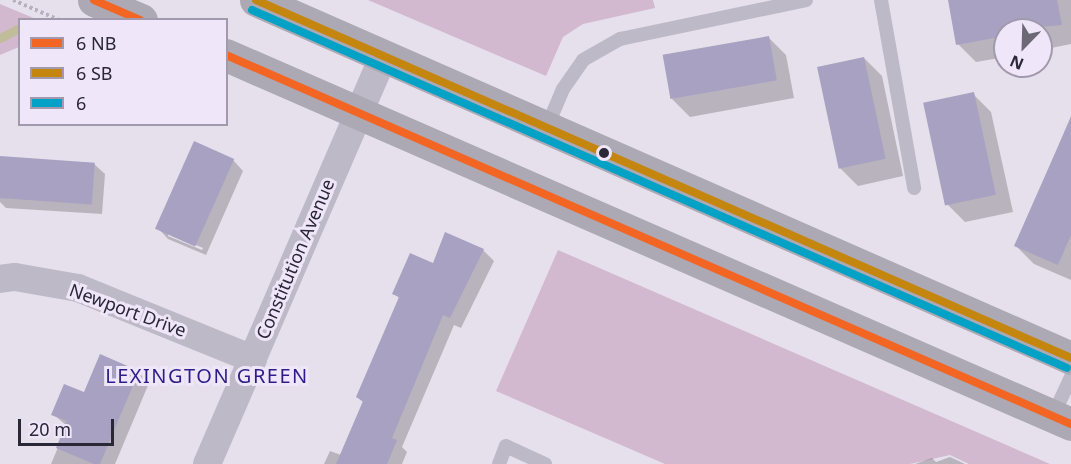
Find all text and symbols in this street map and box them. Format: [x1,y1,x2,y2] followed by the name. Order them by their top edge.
[18,18,228,126] legend
[993,18,1053,78] north arrow
[76,31,116,55] text: 6 NB
[1006,50,1027,75] text: N
[76,61,113,85] text: 6 SB
[76,91,86,115] text: 6
[598,147,610,159] unlabelled marker
[251,176,339,342] street label: Constitution Avenue
[67,279,189,341] street label: Newport Drive
[105,363,309,387] district label: LEXINGTON GREEN
[21,407,117,445] scale bar
[29,417,71,441] text: 20 m

